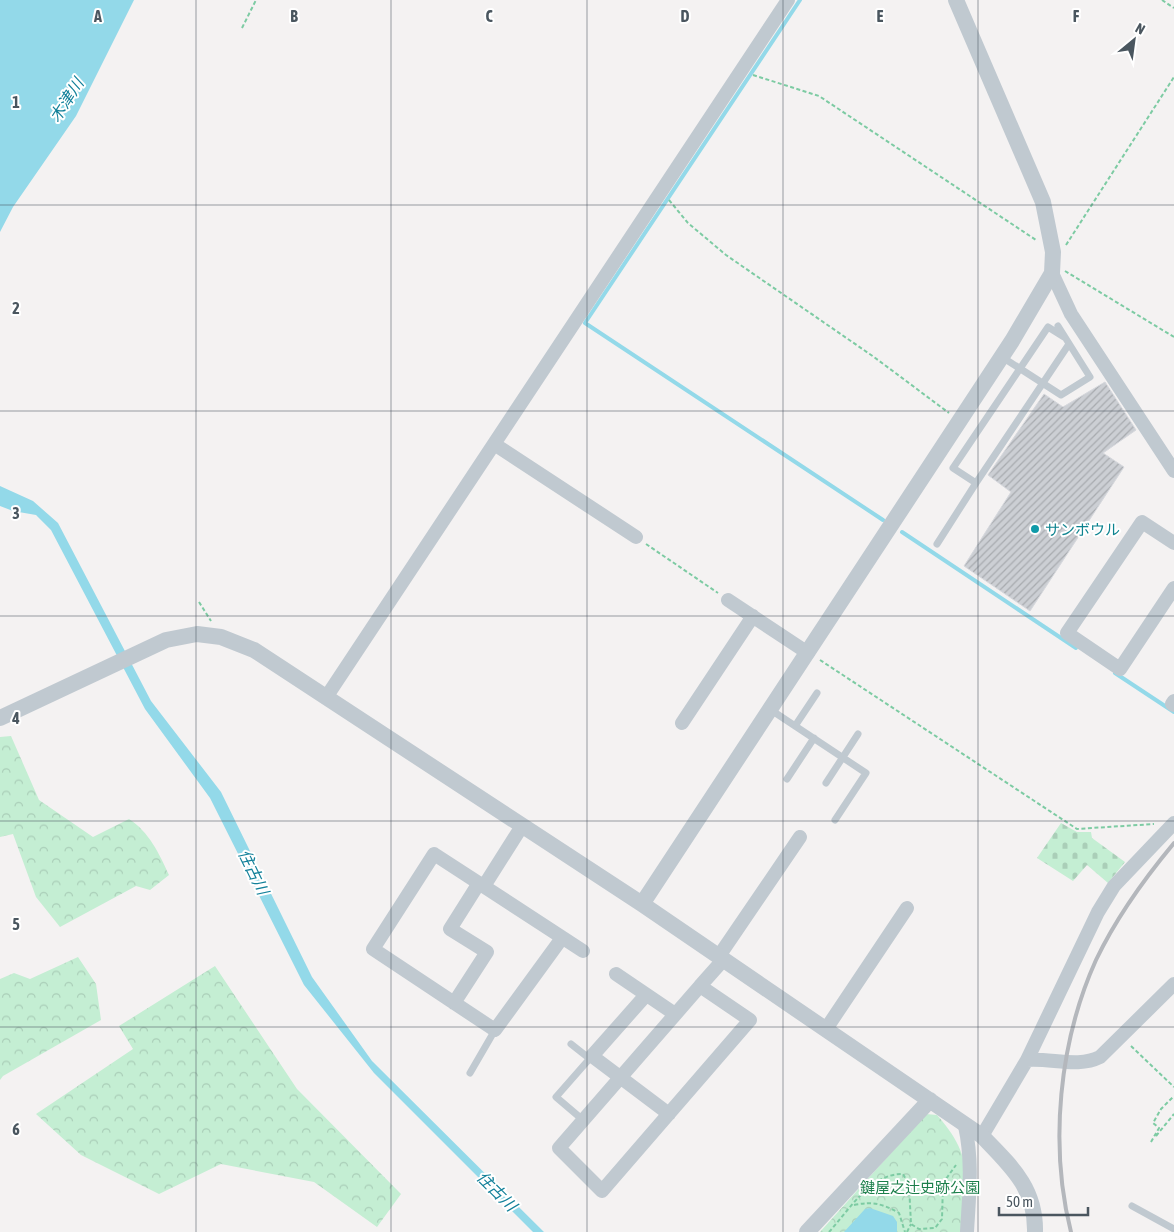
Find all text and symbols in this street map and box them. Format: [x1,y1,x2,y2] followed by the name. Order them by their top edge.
[93,7,102,25] text: A
[290,7,298,25] text: B
[485,7,493,25] text: C
[681,7,690,25] text: D
[877,7,884,25] text: E
[1073,7,1080,25] text: F
[1109,15,1159,65] north arrow
[1133,20,1148,38] text: N
[45,73,88,125] water label: 木津川
[12,93,20,111] text: 1
[12,299,20,317] text: 2
[12,504,20,522] text: 3
[1045,521,1120,538] place label: サンボウル
[1029,523,1041,535] marker: サンボウル
[11,709,20,727] text: 4
[235,846,273,899] water label: 住古川
[12,915,20,933] text: 5
[12,1120,20,1138] text: 6
[474,1168,522,1216] water label: 住古川
[860,1179,980,1196] park label: 鍵屋之辻史跡公園
[999,1184,1088,1216] scale bar
[1006,1193,1033,1210] text: 50 m

